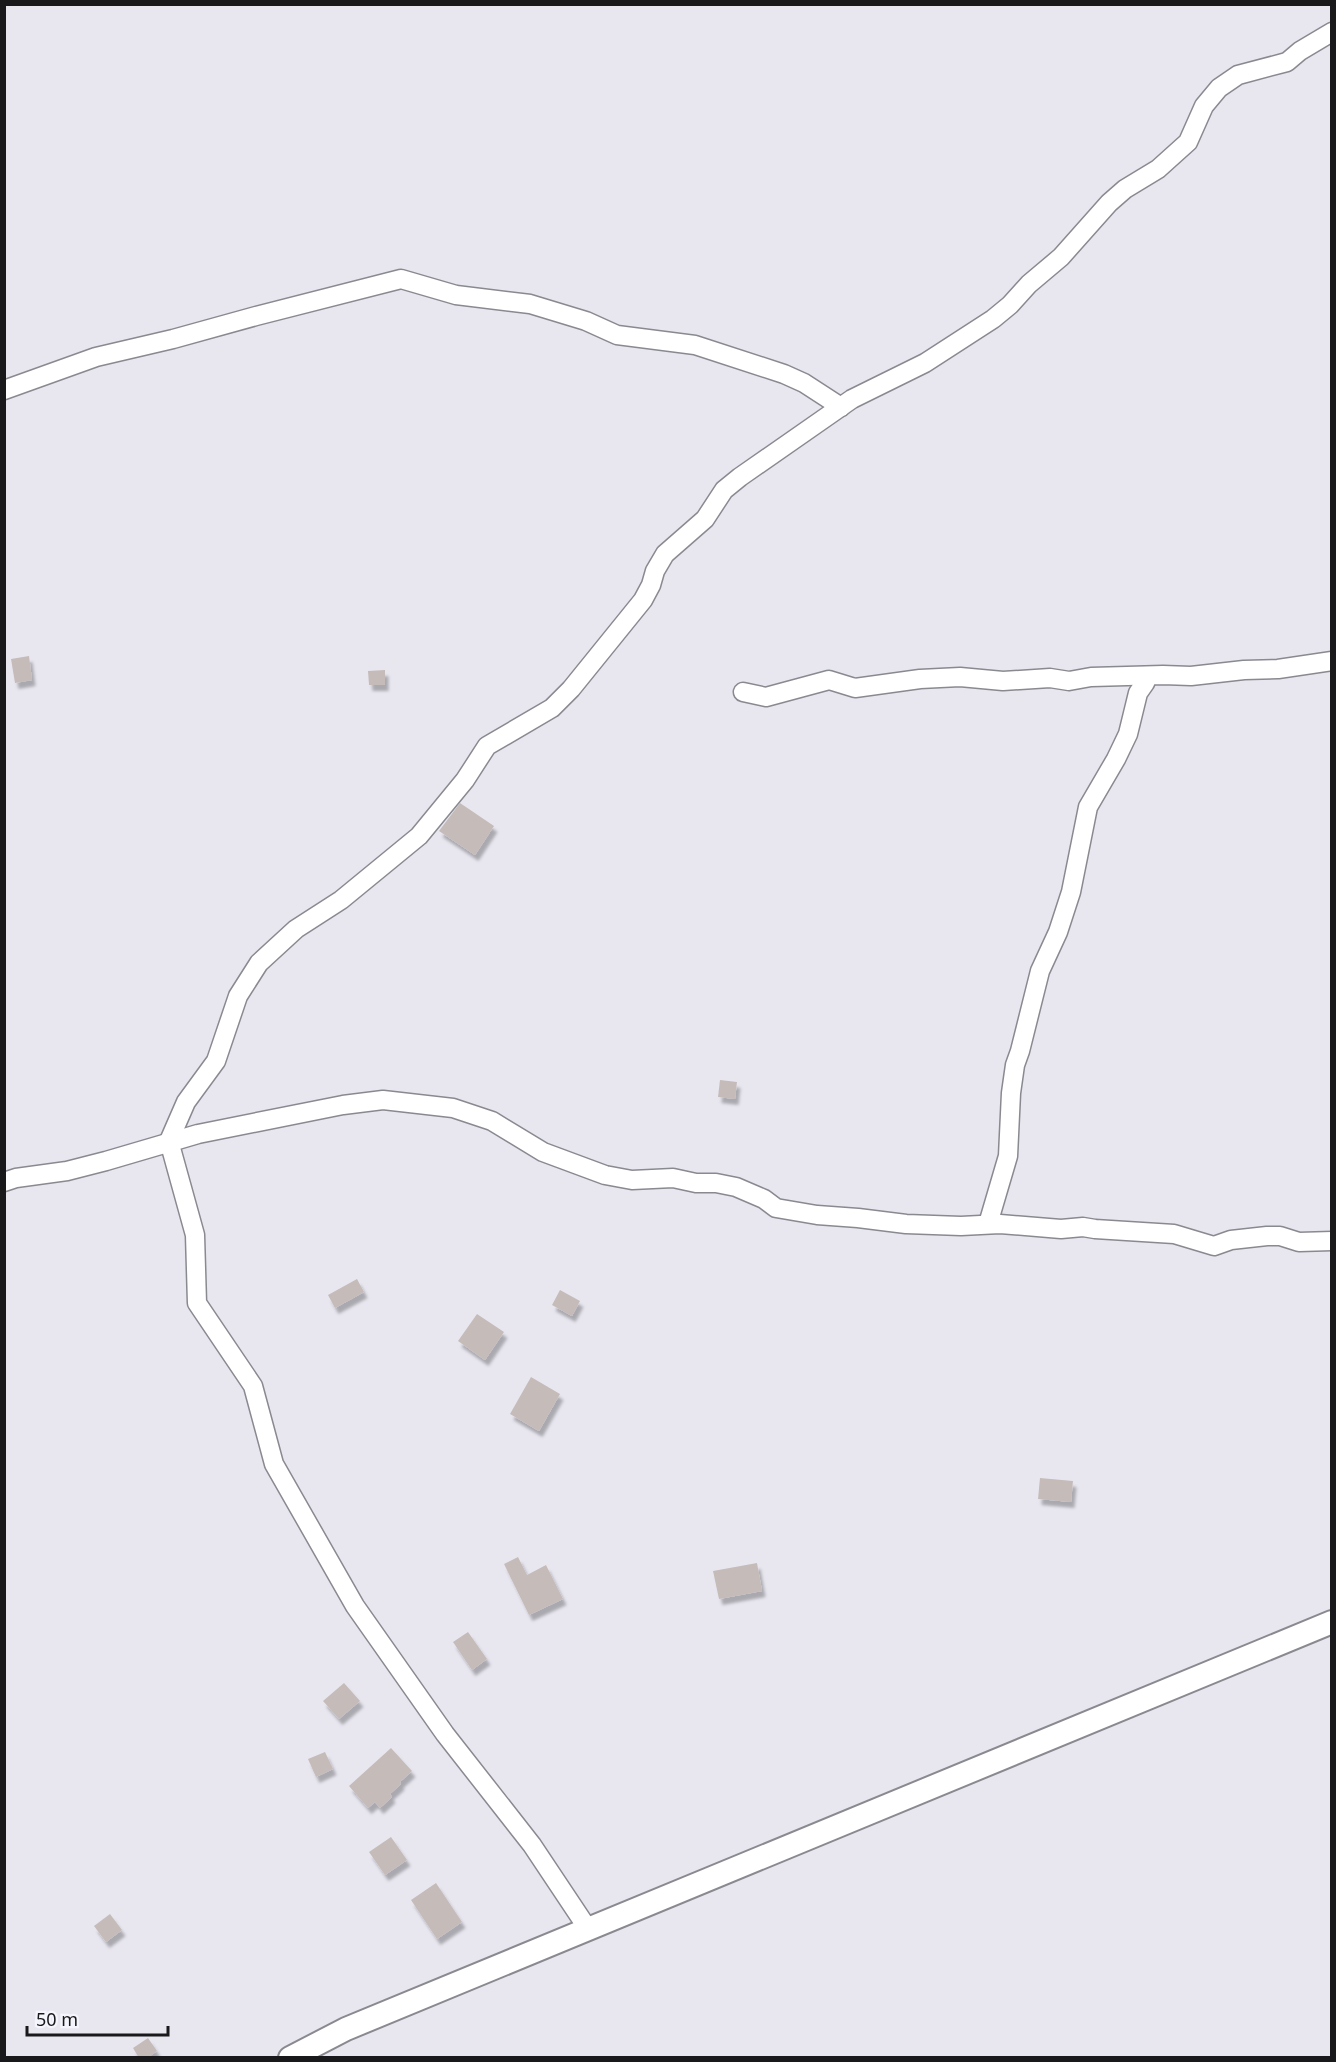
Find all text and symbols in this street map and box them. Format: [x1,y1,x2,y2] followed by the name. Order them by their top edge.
[27,1999,168,2037] scale bar
[36,2007,78,2031] text: 50 m

